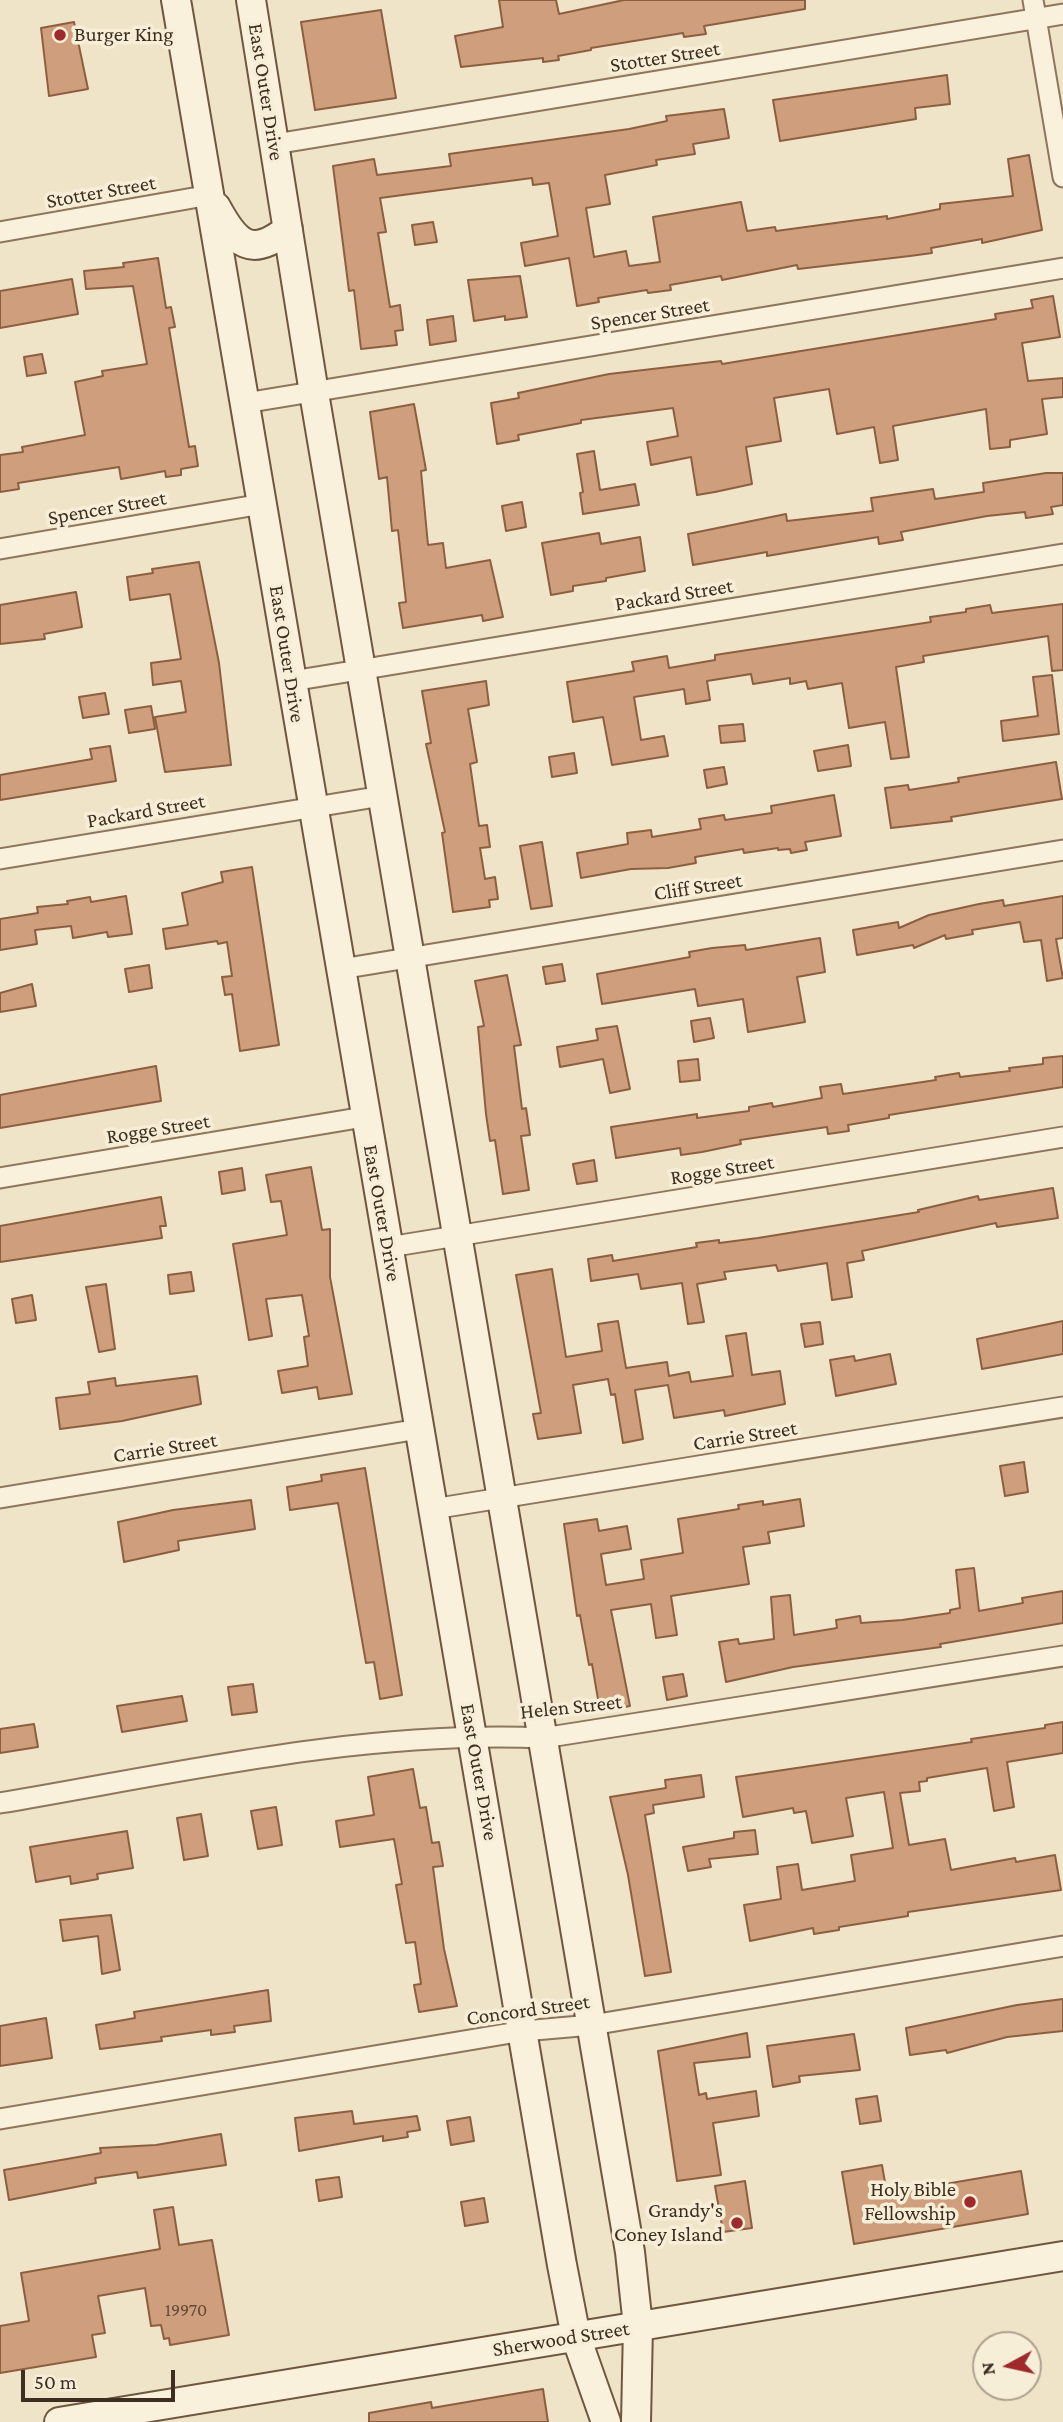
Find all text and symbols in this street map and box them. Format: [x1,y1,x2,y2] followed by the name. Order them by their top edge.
[74,22,173,48] place label: Burger King
[243,22,289,162] street label: East Outer Drive
[52,27,68,43] marker: Burger King
[608,36,722,78] street label: Stotter Street
[44,170,158,214] street label: Stotter Street
[589,292,711,336] street label: Spencer Street
[46,485,168,531] street label: Spencer Street
[613,573,735,617] street label: Packard Street
[264,584,310,724] street label: East Outer Drive
[85,788,207,834] street label: Packard Street
[652,868,744,906] street label: Cliff Street
[104,1108,212,1150] street label: Rogge Street
[358,1143,406,1283] street label: East Outer Drive
[668,1149,776,1191] street label: Rogge Street
[691,1415,799,1457] street label: Carrie Street
[111,1427,219,1469] street label: Carrie Street
[519,1689,623,1725] street label: Helen Street
[455,1702,503,1842] street label: East Outer Drive
[465,1989,591,2031] street label: Concord Street
[864,2177,956,2227] place label: Holy Bible Fellowship
[962,2194,978,2210] marker: Holy Bible Fellowship
[614,2198,723,2248] place label: Grandy's Coney Island
[729,2215,745,2231] marker: Grandy's Coney Island
[165,2299,207,2321] house number: 19970
[491,2316,631,2362] street label: Sherwood Street
[972,2331,1042,2401] north arrow
[24,2356,178,2400] scale bar
[976,2361,999,2377] text: N
[34,2370,77,2394] text: 50 m

